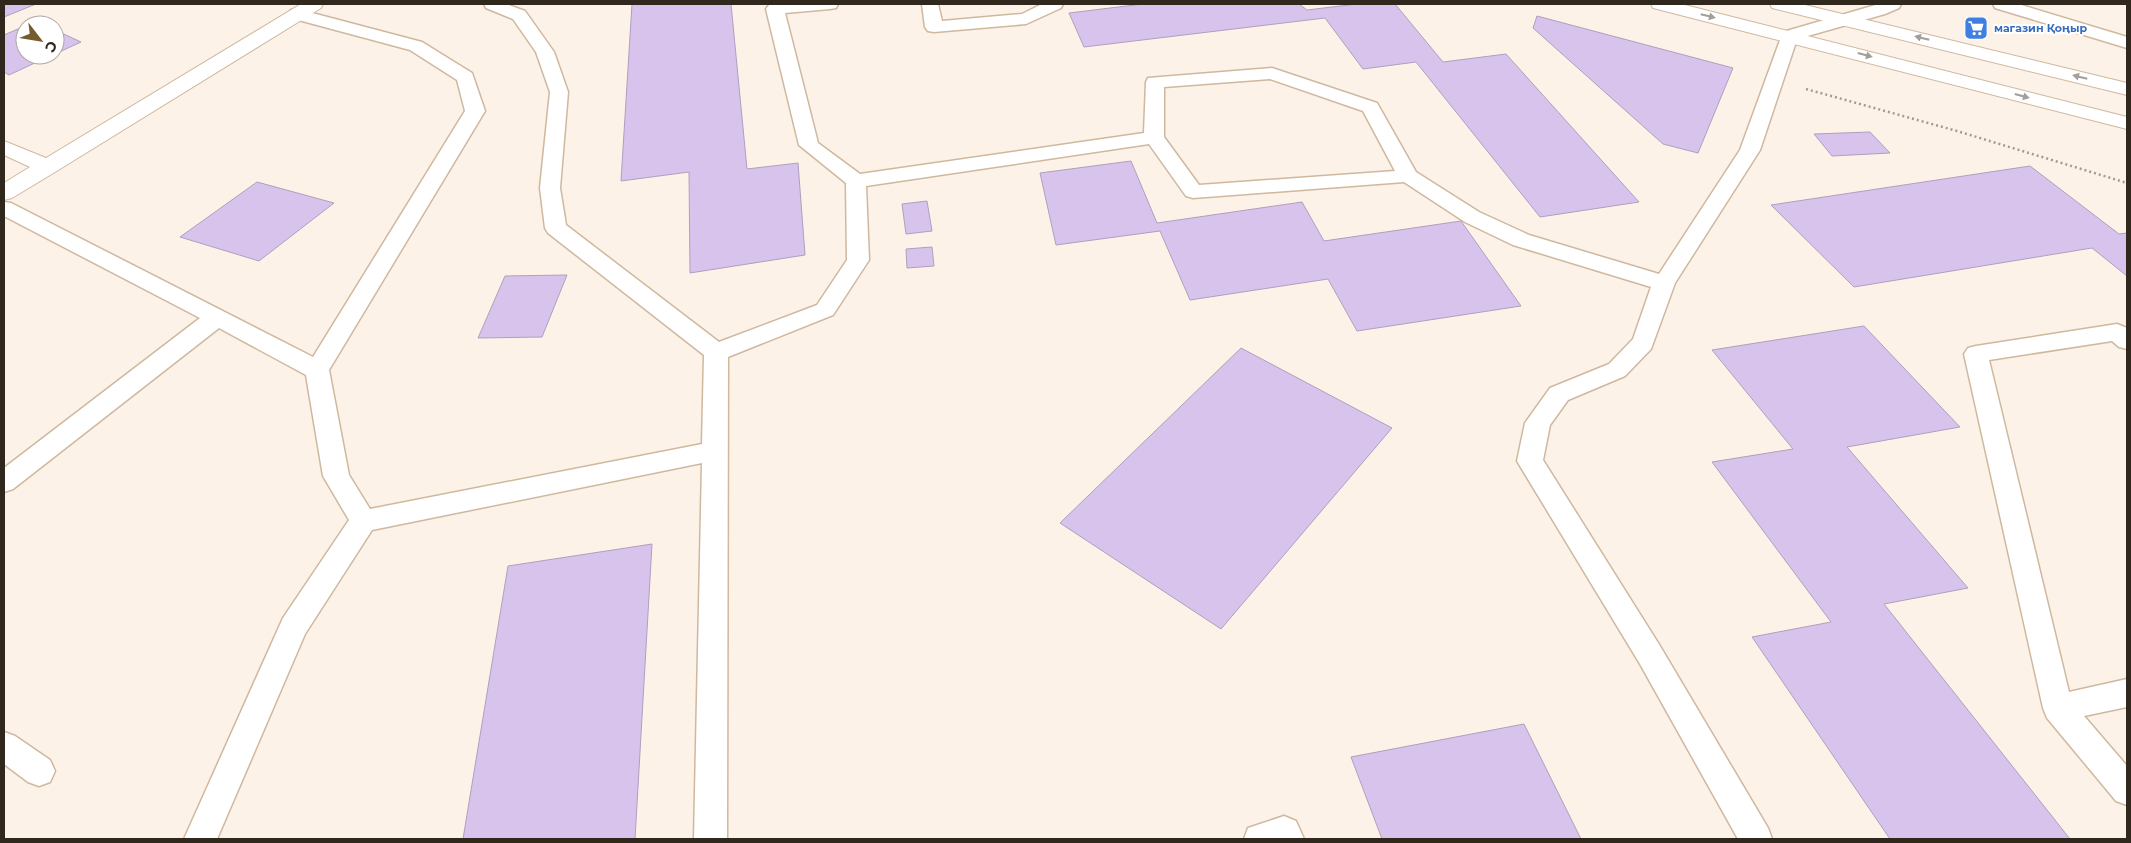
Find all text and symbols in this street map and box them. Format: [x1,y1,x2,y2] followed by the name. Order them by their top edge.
[1700,12,1715,20] one-way arrow
[15,15,65,65] north arrow
[1963,15,1989,41] supermarket icon: магазин Қоңыр
[1994,21,2087,35] place label: магазин Қоңыр
[1915,34,1930,42] one-way arrow
[41,38,61,56] text: С
[1858,51,1873,59] one-way arrow
[2072,73,2087,81] one-way arrow
[2015,92,2030,100] one-way arrow

